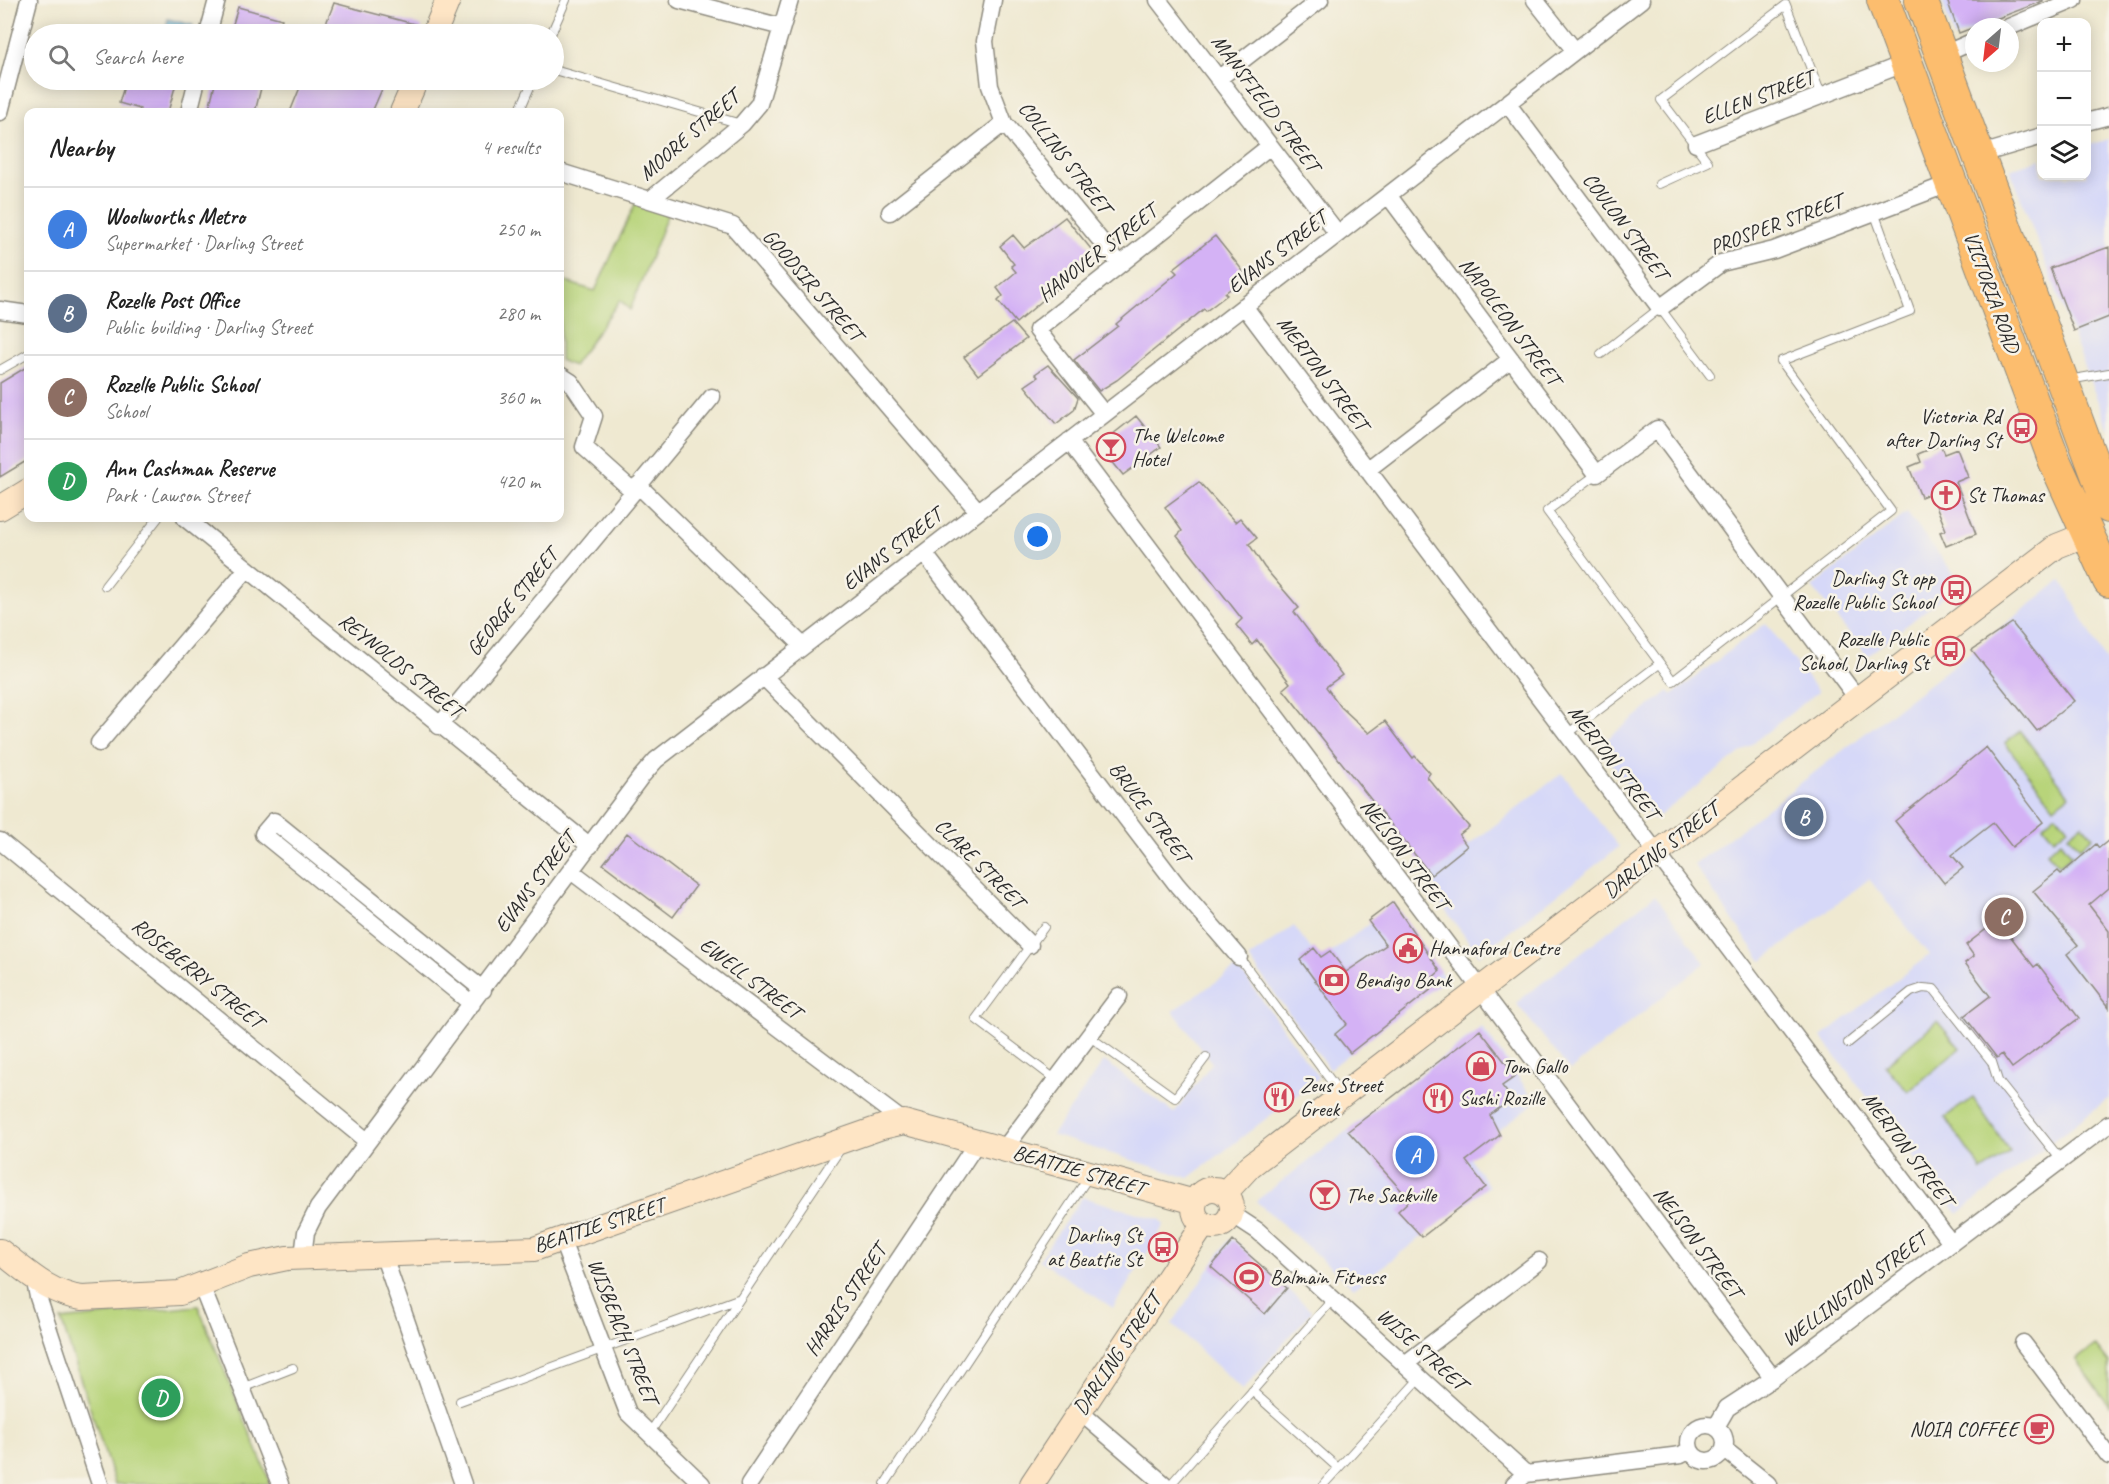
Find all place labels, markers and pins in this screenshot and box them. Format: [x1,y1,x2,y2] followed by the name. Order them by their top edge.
[1885,403,2005,453] place label: Victoria Rd after Darling St
[2006,412,2038,444] bus stop icon: Victoria Rd after Darling St
[1132,422,1225,472] place label: The Welcome Hotel
[1095,431,1127,463] bar icon: The Welcome Hotel
[1930,479,1962,511] church icon: St Thomas
[1967,482,2045,508] place label: St Thomas
[1793,565,1938,615] place label: Darling St opp Rozelle Public School
[1940,574,1972,606] bus stop icon: Darling St opp Rozelle Public School
[1799,626,1931,676] place label: Rozelle Public School, Darling St
[1934,635,1966,667] bus stop icon: Rozelle Public School, Darling St
[1784,794,1824,840] pin: B
[1984,894,2024,940] pin: C
[1392,932,1424,964] public building icon: Hannaford Centre
[1429,935,1560,961] place label: Hannaford Centre
[1318,964,1350,996] bank icon: Bendigo Bank
[1355,967,1453,993] place label: Bendigo Bank
[1465,1050,1497,1082] shop icon: Tom Gallo
[1502,1053,1569,1079] place label: Tom Gallo
[1300,1072,1384,1122] place label: Zeus Street Greek
[1263,1081,1295,1113] restaurant icon: Zeus Street Greek
[1422,1082,1454,1114] restaurant icon: Sushi Rozille
[1459,1085,1546,1111] place label: Sushi Rozille
[1396,1132,1434,1178] pin: A
[1309,1179,1341,1211] bar icon: The Sackville
[1346,1182,1438,1208] place label: The Sackville
[1047,1222,1144,1272] place label: Darling St at Beattie St
[1147,1231,1179,1263] bus stop icon: Darling St at Beattie St
[1233,1261,1265,1293] sports icon: Balmain Fitness
[1270,1264,1386,1290] place label: Balmain Fitness
[142,1376,180,1420] pin: D
[2023,1413,2055,1445] cafe icon: NOIA COFFEE
[1910,1416,2020,1442] place label: NOIA COFFEE

